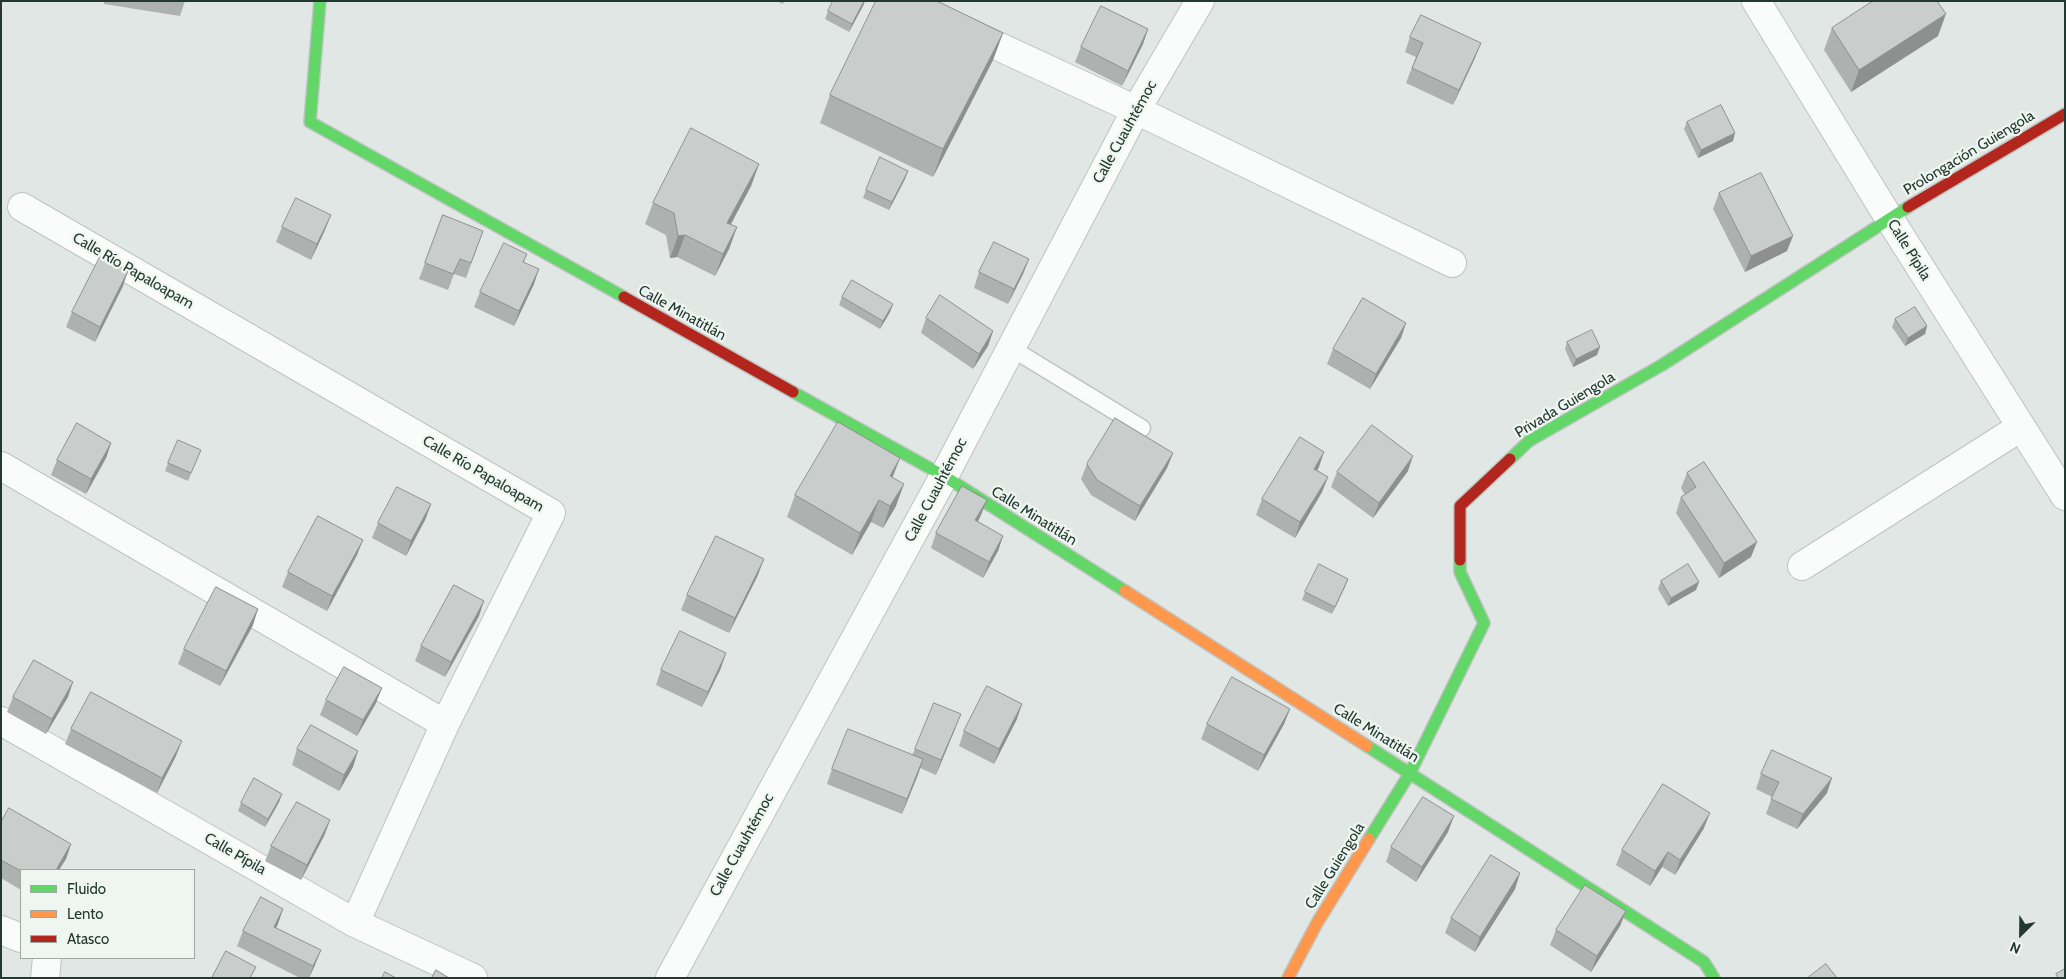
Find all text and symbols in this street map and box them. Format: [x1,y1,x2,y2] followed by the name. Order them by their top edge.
[1089,77,1161,187] street label: Calle Cuauhtémoc
[1900,107,2038,199] street label: Prolongación Guiengola
[1883,216,1935,284] street label: Calle Pípila
[69,229,197,313] street label: Calle Río Papaloapam
[635,281,729,345] street label: Calle Minatitlán
[1512,368,1618,442] street label: Privada Guiengola
[419,432,547,516] street label: Calle Río Papaloapam
[901,435,971,545] street label: Calle Cuauhtémoc
[988,483,1080,549] street label: Calle Minatitlán
[1330,700,1422,766] street label: Calle Minatitlán
[706,790,778,900] street label: Calle Cuauhtémoc
[1301,820,1369,912] street label: Calle Guiengola
[201,829,269,879] street label: Calle Pípila
[20,869,195,959] legend
[67,880,106,898] text: Fluido
[67,905,104,923] text: Lento
[1996,909,2046,959] north arrow
[67,930,109,948] text: Atasco
[2007,938,2023,958] text: N

